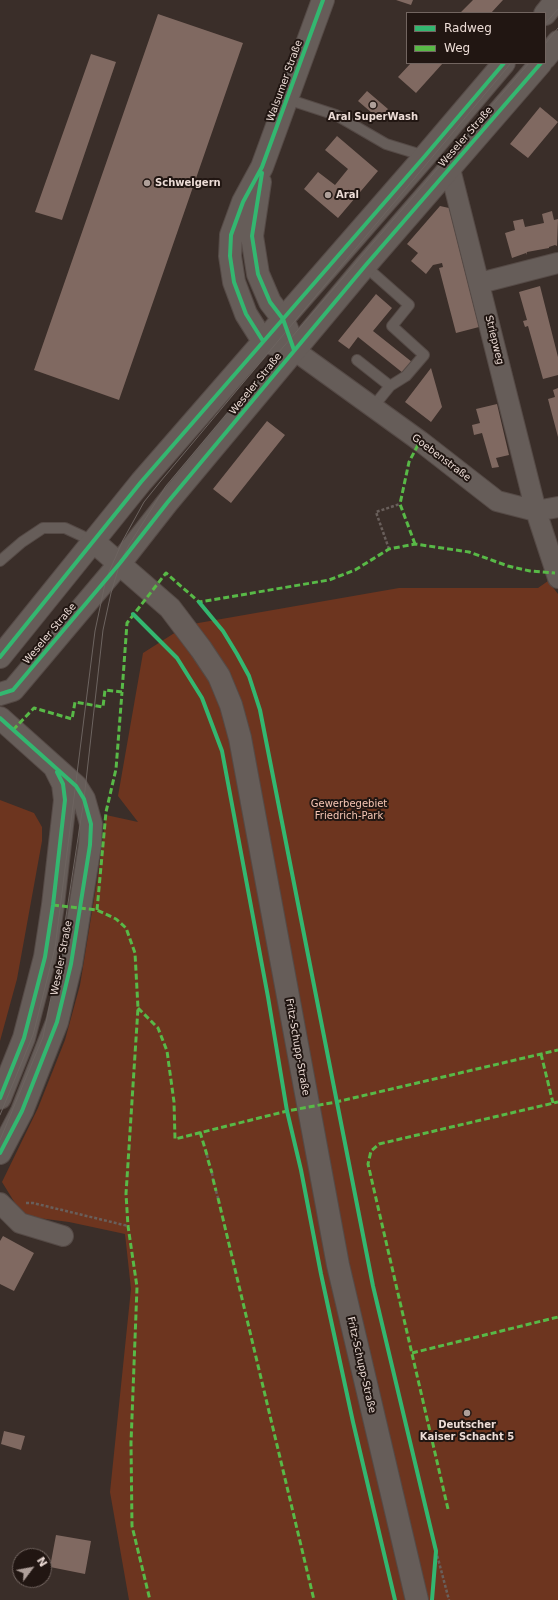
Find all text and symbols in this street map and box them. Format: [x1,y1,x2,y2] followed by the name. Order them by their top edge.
[406,12,546,64] legend
[444,21,492,35] text: Radweg
[265,39,305,123] street label: Walsumer Straße
[444,41,470,55] text: Weg
[368,100,378,110] marker: Aral SuperWash
[437,104,495,170] street label: Weseler Straße
[328,111,418,123] place label: Aral SuperWash
[155,177,221,189] place label: Schwelgern
[142,178,152,188] marker: Schwelgern
[336,189,359,201] place label: Aral
[323,190,333,200] marker: Aral
[482,314,506,366] street label: Striepweg
[227,351,285,417] street label: Weseler Straße
[409,432,473,484] street label: Goebenstraße
[21,601,79,667] street label: Weseler Straße
[311,798,387,822] park label: Gewerbegebiet Friedrich-Park
[49,920,75,996] street label: Weseler Straße
[283,997,311,1097] street label: Fritz-Schupp-Straße
[344,1316,378,1414] street label: Fritz-Schupp-Straße
[462,1408,472,1418] marker: Deutscher Kaiser Schacht 5
[420,1419,514,1442] place label: Deutscher Kaiser Schacht 5
[12,1548,52,1588] north arrow
[34,1555,50,1569] text: N

